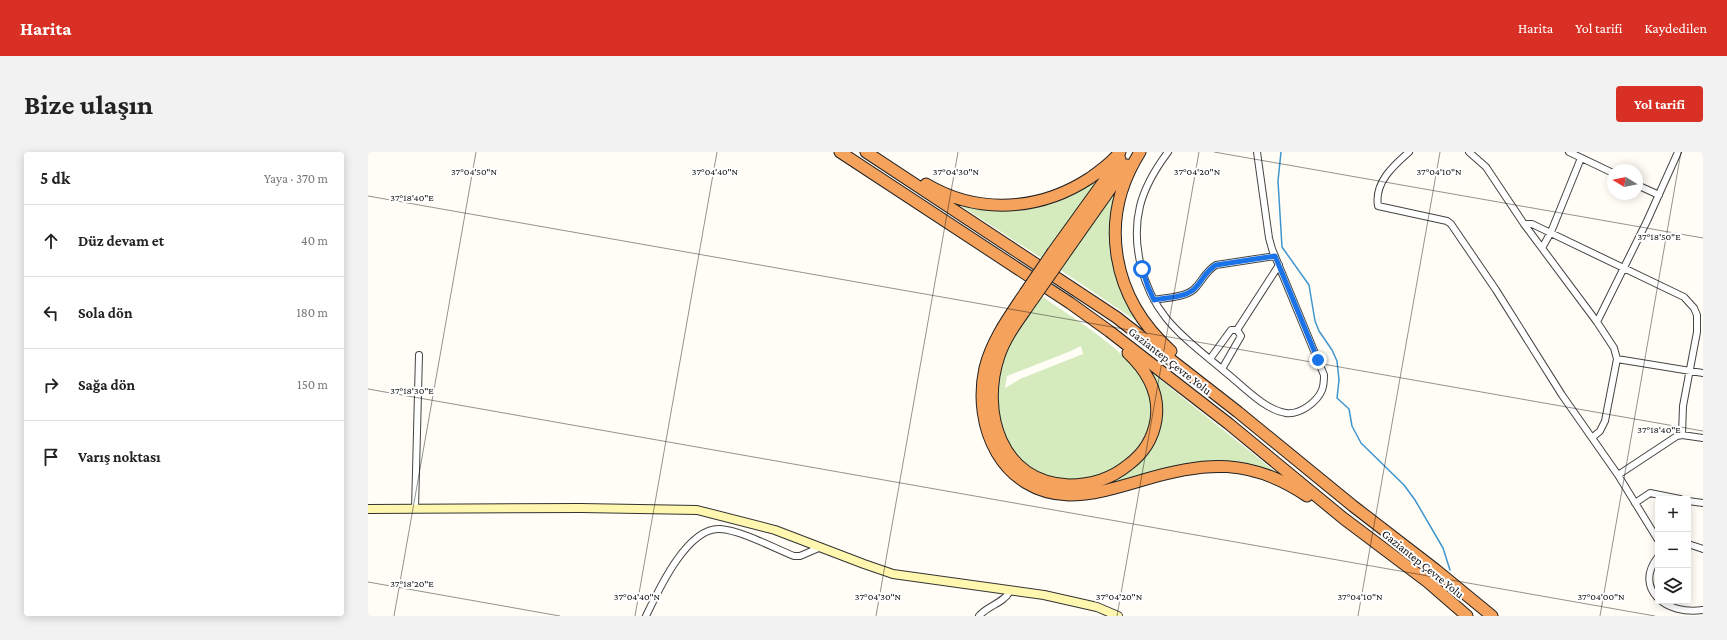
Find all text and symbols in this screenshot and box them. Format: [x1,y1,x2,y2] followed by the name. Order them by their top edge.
[20,18,71,39] text: Harita
[1518,20,1553,36] text: Harita
[1575,20,1622,36] text: Yol tarifi
[1644,20,1707,36] text: Kaydedilen
[1616,86,1703,122] button: Yol tarifi
[24,89,153,120] text: Bize ulaşın
[1607,164,1643,200] north arrow
[451,166,497,177] text: 37°04'50"N
[692,166,739,177] text: 37°04'40"N
[933,166,980,177] text: 37°04'30"N
[1174,166,1221,177] text: 37°04'20"N
[1416,166,1462,177] text: 37°04'10"N
[40,169,70,188] text: 5 dk
[264,171,328,186] text: Yaya · 370 m
[390,192,434,203] text: 37°18'40"E
[40,230,62,252] icon: ahead
[1637,231,1681,242] text: 37°18'50"E
[78,233,164,249] text: Düz devam et
[301,233,328,248] text: 40 m
[1133,260,1151,278] route start
[40,302,62,324] icon: left
[78,305,133,321] text: Sola dön
[296,305,328,320] text: 180 m
[1126,324,1215,398] street label: Gaziantep Çevre Yolu
[1309,351,1327,369] route end
[40,374,62,396] icon: right
[78,377,135,393] text: Sağa dön
[297,377,328,392] text: 150 m
[390,385,434,396] text: 37°18'30"E
[1637,424,1681,435] text: 37°18'40"E
[40,446,62,468] icon: arrive
[78,449,161,465] text: Varış noktası
[1655,496,1691,604] map controls
[1655,496,1691,532] button: +
[1379,527,1467,602] street label: Gaziantep Çevre Yolu
[1655,532,1691,568] button: −
[1655,568,1691,604] button: layers
[390,578,434,589] text: 37°18'20"E
[614,591,661,602] text: 37°04'40"N
[855,591,902,602] text: 37°04'30"N
[1096,591,1143,602] text: 37°04'20"N
[1337,591,1383,602] text: 37°04'10"N
[1577,591,1625,602] text: 37°04'00"N

